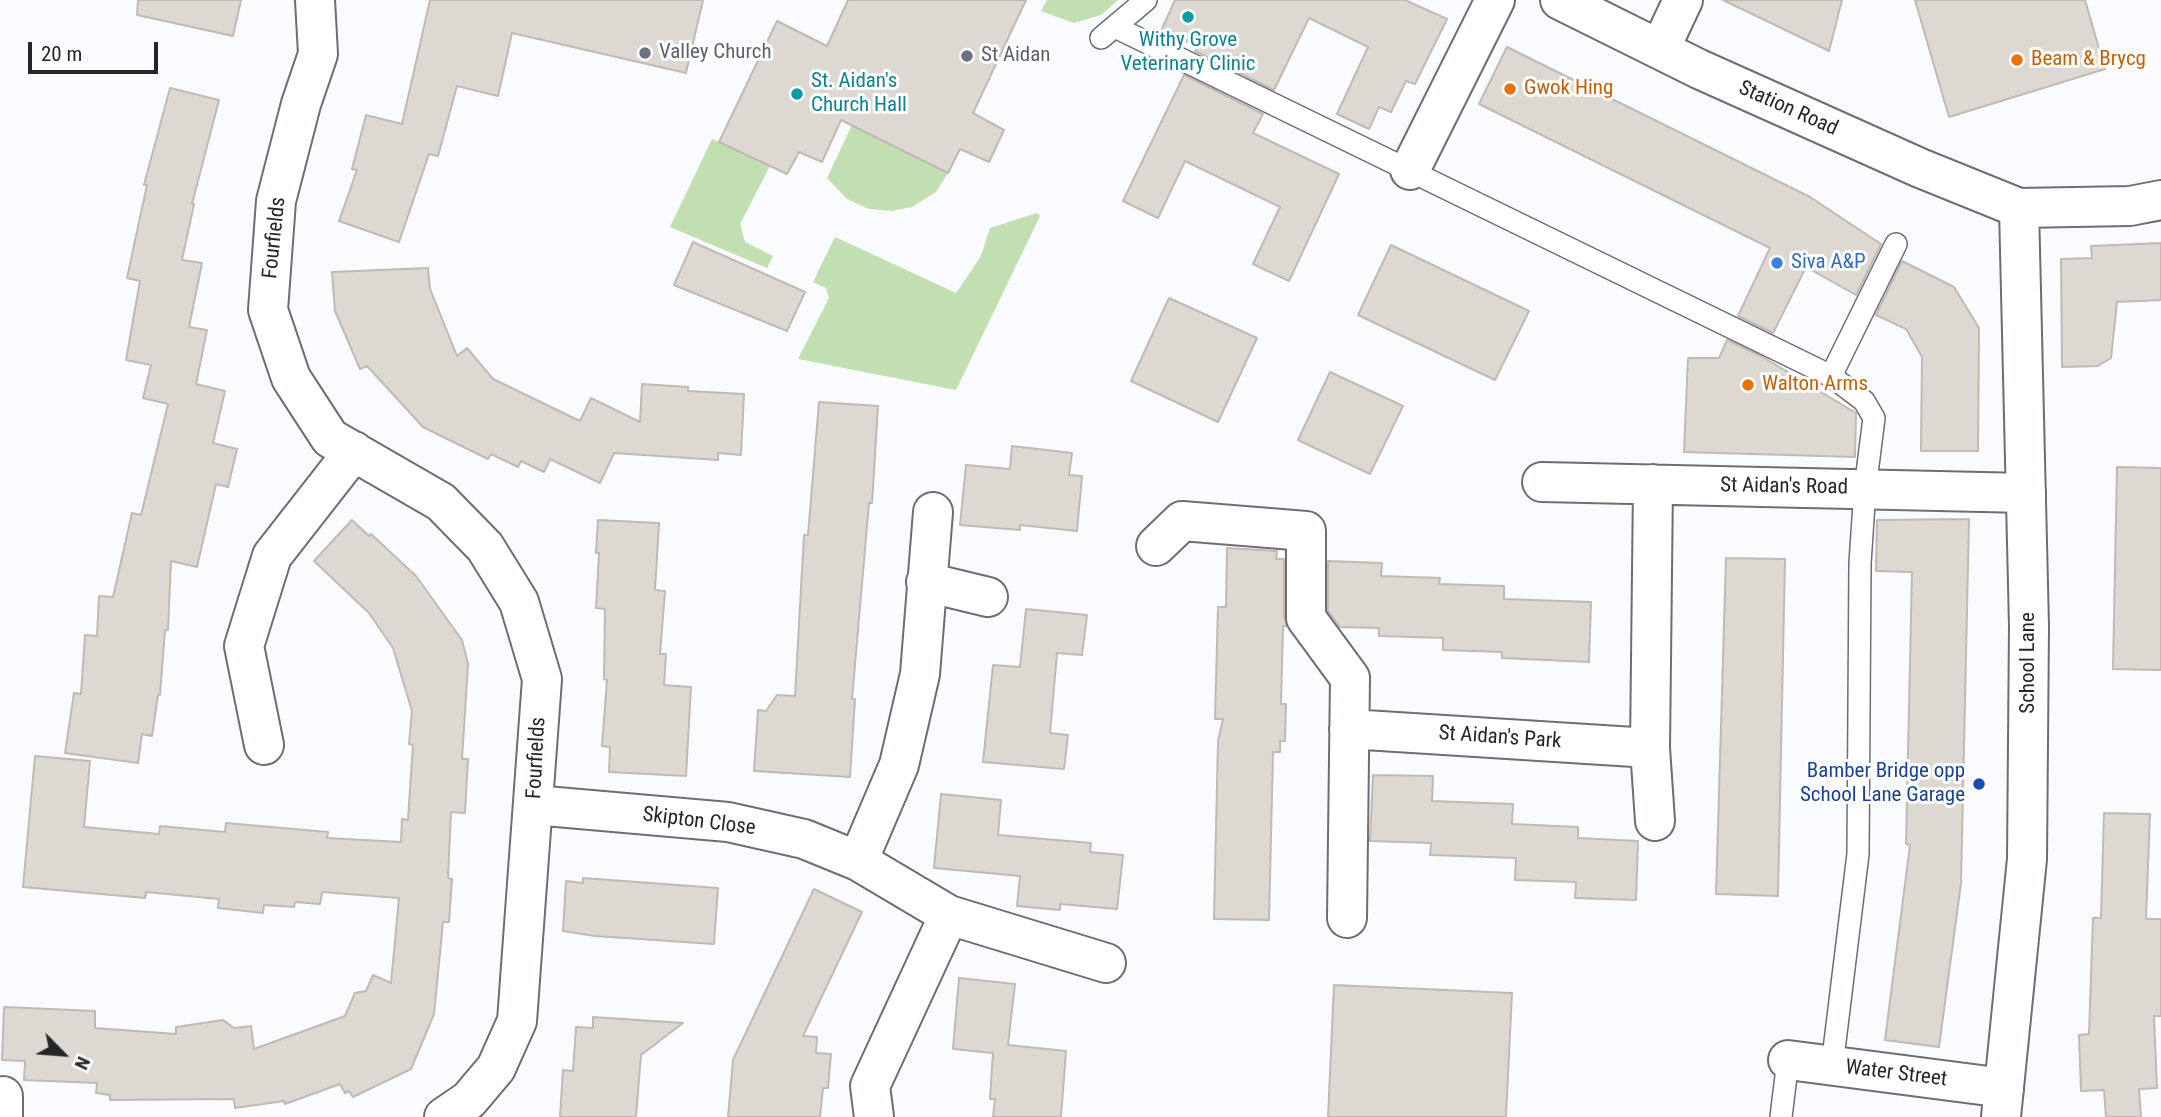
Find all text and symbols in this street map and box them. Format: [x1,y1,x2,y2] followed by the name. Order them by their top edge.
[1180,9,1196,25] marker: Withy Grove Veterinary Clinic
[32,28,161,72] scale bar
[1120,28,1256,78] place label: Withy Grove Veterinary Clinic
[659,40,772,66] place label: Valley Church
[41,42,82,66] text: 20 m
[981,43,1051,69] place label: St Aidan
[637,45,653,61] marker: Valley Church
[2031,47,2146,73] place label: Beam & Brycg
[959,48,975,64] marker: St Aidan
[2009,52,2025,68] marker: Beam & Brycg
[811,69,907,119] place label: St. Aidan's Church Hall
[1524,76,1613,102] place label: Gwok Hing
[1735,76,1841,142] street label: Station Road
[1502,81,1518,97] marker: Gwok Hing
[789,86,805,102] marker: St. Aidan's Church Hall
[258,196,292,280] street label: Fourfields
[1791,250,1866,276] place label: Siva A&P
[1769,255,1785,271] marker: Siva A&P
[1762,372,1868,398] place label: Walton Arms
[1740,377,1756,393] marker: Walton Arms
[1720,473,1848,501] street label: St Aidan's Road
[2016,612,2042,714] street label: School Lane
[522,716,552,800] street label: Fourfields
[1438,721,1562,755] street label: St Aidan's Park
[1800,759,1965,809] place label: Bamber Bridge opp School Lane Garage
[1971,776,1987,792] marker: Bamber Bridge opp School Lane Garage
[641,803,757,841] street label: Skipton Close
[28,1019,98,1089] north arrow
[70,1053,95,1073] text: N
[1844,1055,1948,1093] street label: Water Street

